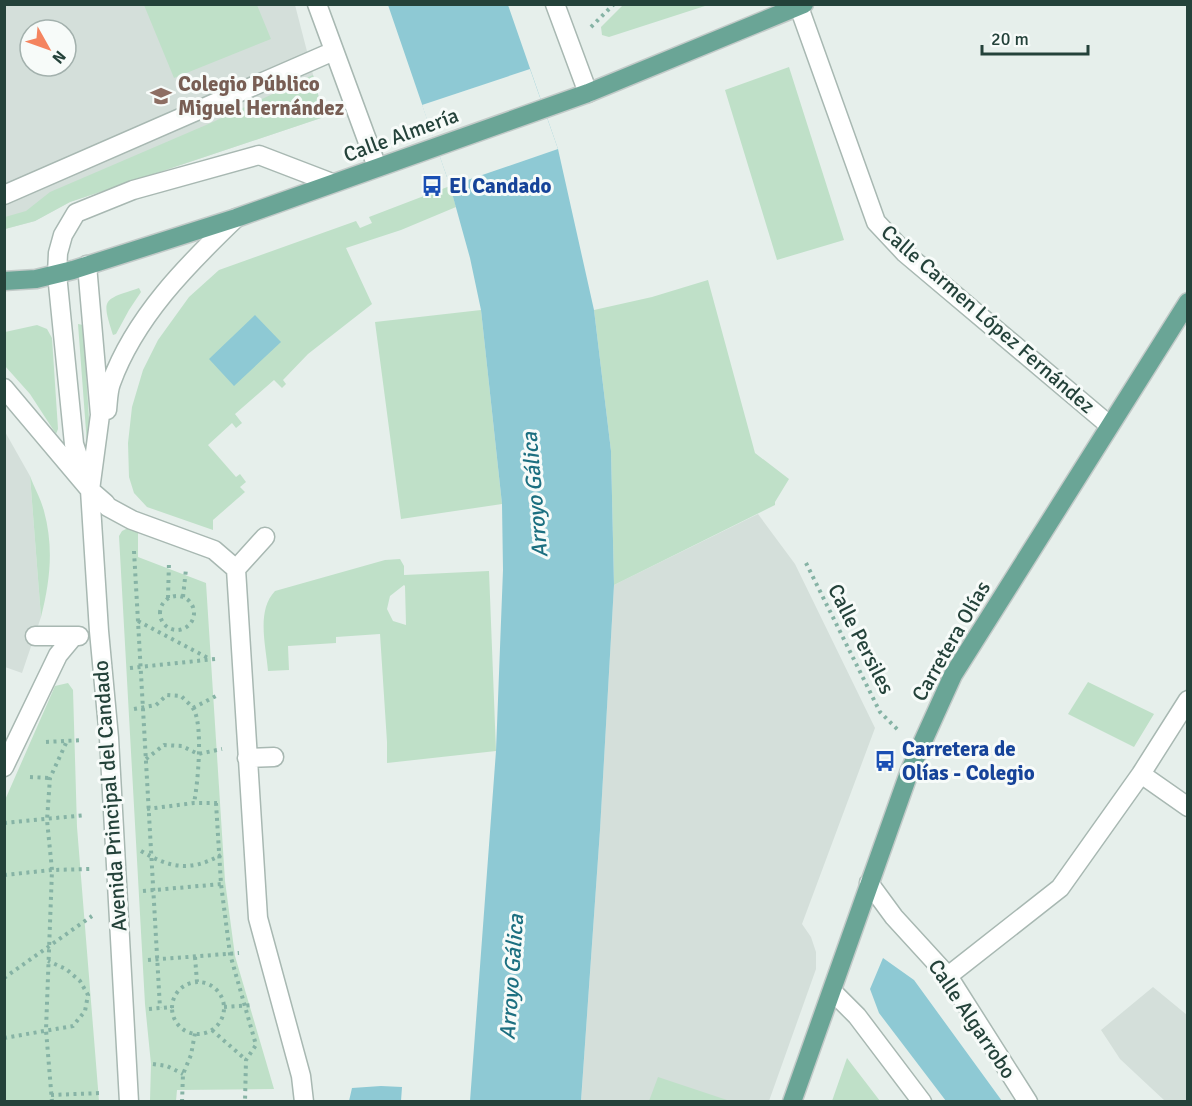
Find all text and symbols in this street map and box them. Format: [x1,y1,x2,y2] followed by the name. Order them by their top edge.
[18,18,78,78] north arrow
[982,18,1088,56] scale bar
[991,28,1029,50] text: 20 m
[47,46,70,68] text: N
[178,71,344,121] place label: Colegio Público Miguel Hernández
[149,84,173,108] school or university icon: Colegio Público Miguel Hernández
[340,102,462,168] street label: Calle Almería
[449,173,552,199] place label: El Candado
[420,174,444,198] bus stop icon: El Candado
[876,219,1100,419] street label: Calle Carmen López Fernández
[515,430,553,559] water label: Arroyo Gálica
[906,576,996,706] street label: Carretera Olías
[822,579,900,699] street label: Calle Persiles
[88,660,132,932] street label: Avenida Principal del Candado
[902,736,1035,786] place label: Carretera de Olías - Colegio
[873,749,897,773] bus stop icon: Carretera de Olías - Colegio
[494,913,529,1041] water label: Arroyo Gálica
[922,954,1022,1084] street label: Calle Algarrobo

